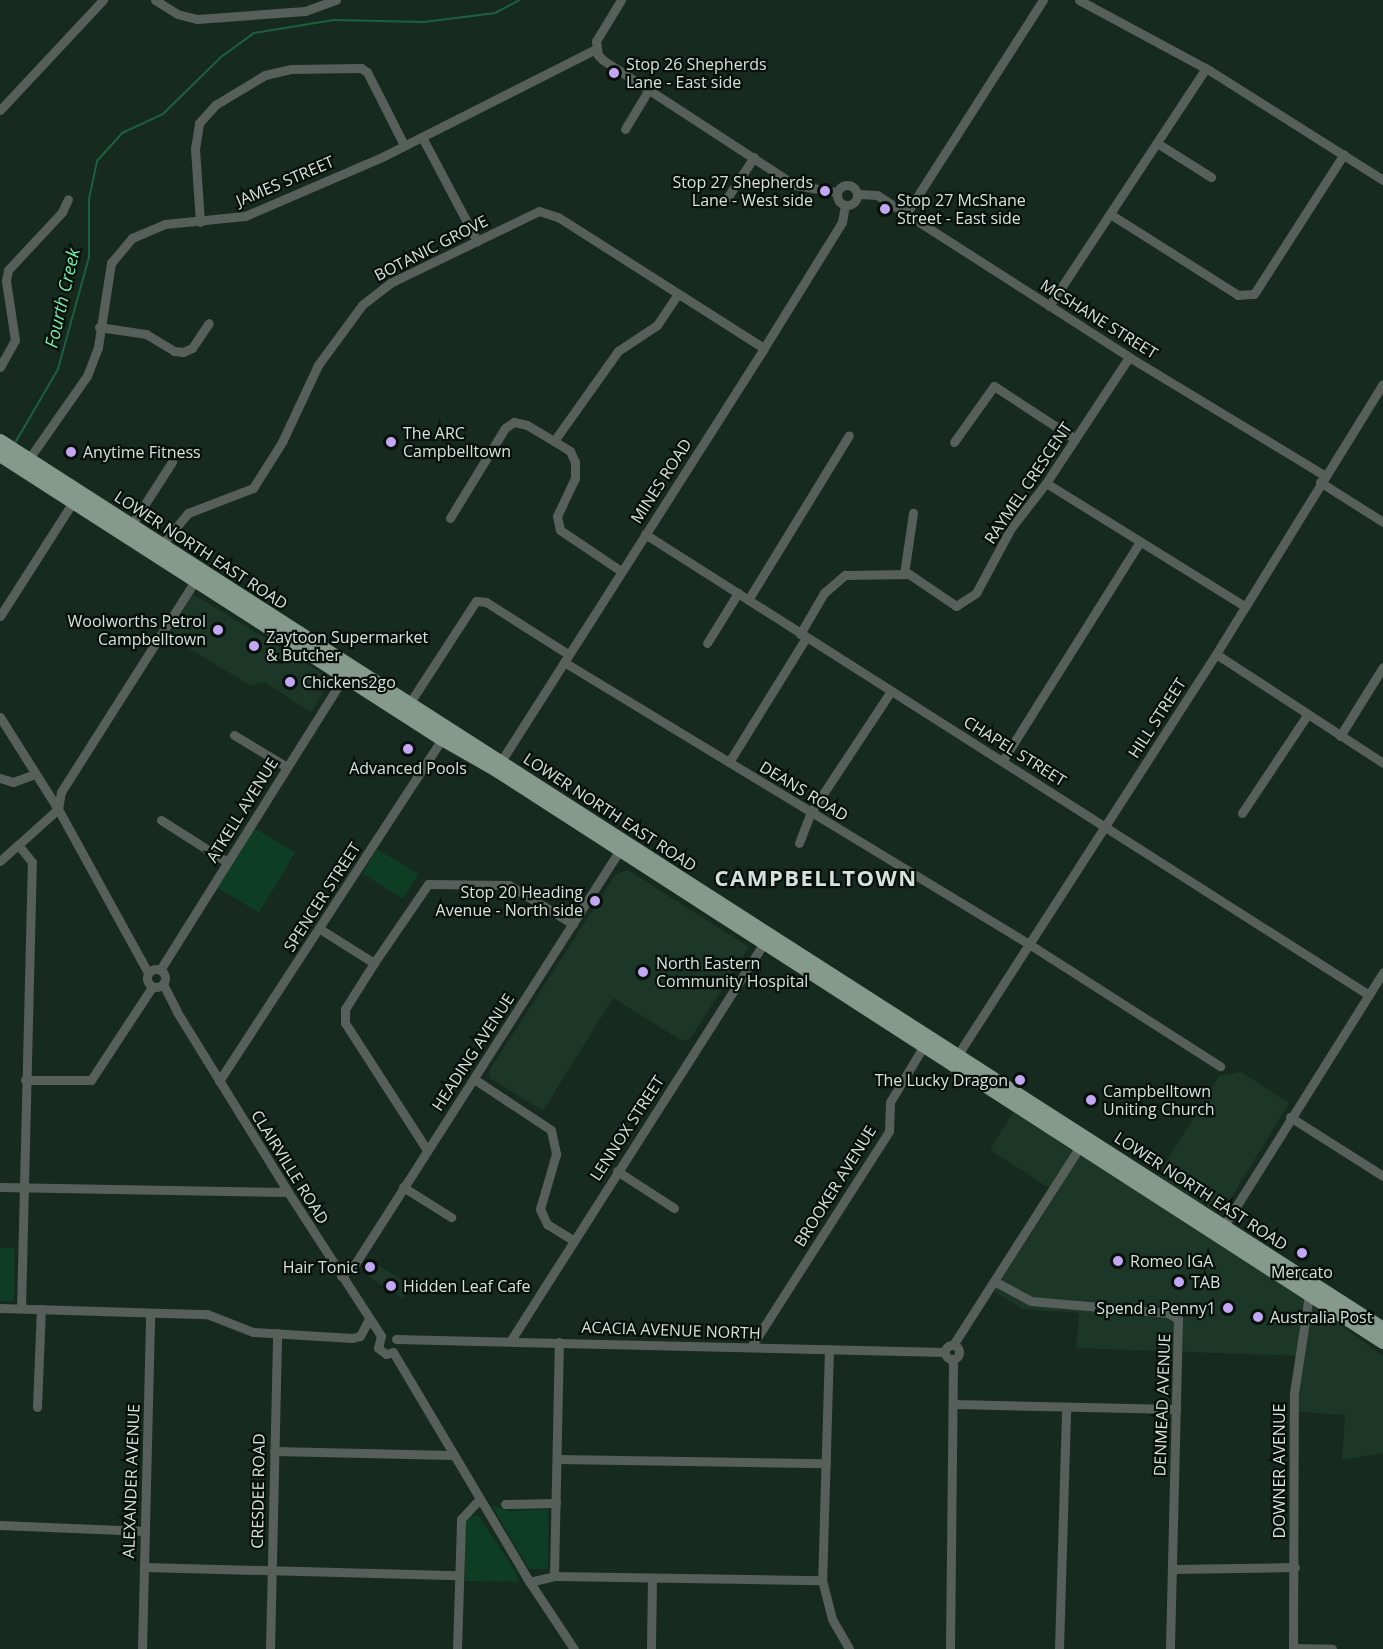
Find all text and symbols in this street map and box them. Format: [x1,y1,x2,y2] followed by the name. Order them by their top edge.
[626,54,767,92] place label: Stop 26 Shepherds Lane - East side
[607,66,621,80] marker: Stop 26 Shepherds Lane - East side
[233,152,337,210] street label: JAMES STREET
[672,172,813,210] place label: Stop 27 Shepherds Lane - West side
[818,184,832,198] marker: Stop 27 Shepherds Lane - West side
[897,190,1026,228] place label: Stop 27 McShane Street - East side
[878,202,892,216] marker: Stop 27 McShane Street - East side
[371,211,491,285] street label: BOTANIC GROVE
[40,246,84,350] water label: Fourth Creek
[1037,275,1161,363] street label: MCSHANE STREET
[980,419,1076,547] street label: RAYMEL CRESCENT
[403,423,511,461] place label: The ARC Campbelltown
[384,435,398,449] marker: The ARC Campbelltown
[627,435,695,527] street label: MINES ROAD
[83,442,201,462] place label: Anytime Fitness
[64,445,78,459] marker: Anytime Fitness
[111,487,291,613] street label: LOWER NORTH EAST ROAD
[68,611,206,649] place label: Woolworths Petrol Campbelltown
[211,623,225,637] marker: Woolworths Petrol Campbelltown
[266,627,428,665] place label: Zaytoon Supermarket & Butcher
[247,639,261,653] marker: Zaytoon Supermarket & Butcher
[302,672,396,692] place label: Chickens2go
[283,675,297,689] marker: Chickens2go
[1124,675,1190,761] street label: HILL STREET
[960,712,1070,790] street label: CHAPEL STREET
[401,742,415,756] marker: Advanced Pools
[520,749,700,875] street label: LOWER NORTH EAST ROAD
[202,754,282,866] street label: ATKELL AVENUE
[756,757,852,825] street label: DEANS ROAD
[349,758,467,778] place label: Advanced Pools
[280,839,364,955] street label: SPENCER STREET
[714,865,918,891] district label: CAMPBELLTOWN
[436,882,583,920] place label: Stop 20 Heading Avenue - North side
[588,894,602,908] marker: Stop 20 Heading Avenue - North side
[656,953,808,991] place label: North Eastern Community Hospital
[634,963,652,981] marker: North Eastern Community Hospital
[428,990,518,1114] street label: HEADING AVENUE
[875,1070,1008,1090] place label: The Lucky Dragon
[586,1072,668,1184] street label: LENNOX STREET
[1013,1073,1027,1087] marker: The Lucky Dragon
[1103,1081,1215,1119] place label: Campbelltown Uniting Church
[1084,1093,1098,1107] marker: Campbelltown Uniting Church
[247,1106,333,1228] street label: CLAIRVILLE ROAD
[790,1122,880,1250] street label: BROOKER AVENUE
[1111,1128,1291,1254] street label: LOWER NORTH EAST ROAD
[1295,1246,1309,1260] marker: Mercato
[1130,1251,1213,1271] place label: Romeo IGA
[1111,1254,1125,1268] marker: Romeo IGA
[283,1257,358,1277] place label: Hair Tonic
[363,1260,377,1274] marker: Hair Tonic
[1271,1262,1333,1282] place label: Mercato
[1191,1272,1220,1292] place label: TAB
[1172,1275,1186,1289] marker: TAB
[403,1276,530,1296] place label: Hidden Leaf Cafe
[384,1279,398,1293] marker: Hidden Leaf Cafe
[1096,1298,1216,1318] place label: Spend a Penny1
[1221,1301,1235,1315] marker: Spend a Penny1
[1270,1307,1372,1327] place label: Australia Post
[1251,1310,1265,1324] marker: Australia Post
[581,1317,761,1343] street label: ACACIA AVENUE NORTH
[1150,1333,1174,1477] street label: DENMEAD AVENUE
[119,1403,143,1559] street label: ALEXANDER AVENUE
[1269,1404,1289,1538] street label: DOWNER AVENUE
[247,1433,269,1549] street label: CRESDEE ROAD

